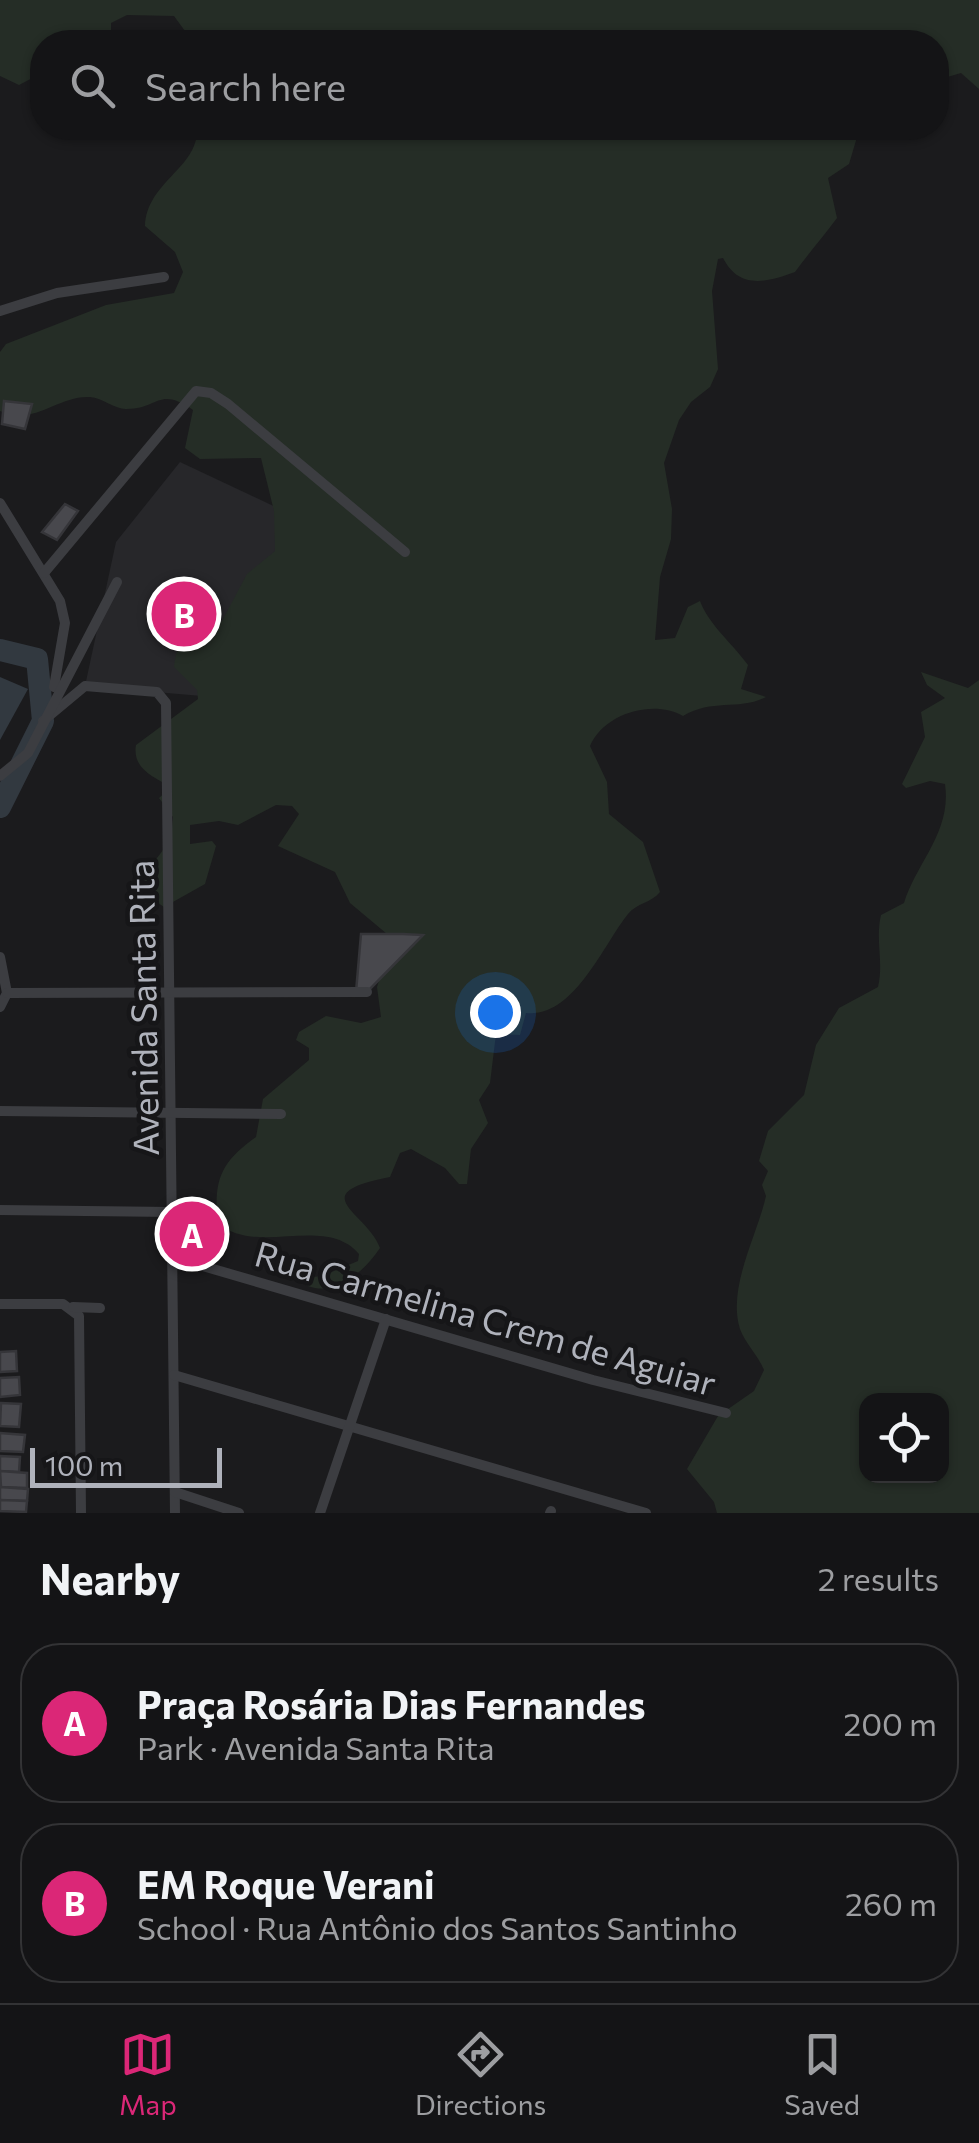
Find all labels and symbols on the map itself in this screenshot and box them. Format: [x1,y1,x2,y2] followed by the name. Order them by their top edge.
[152,576,216,652] pin: B
[118,860,166,1156] street label: Avenida Santa Rita
[470,987,521,1038] your location
[160,1196,224,1272] pin: A
[251,1231,721,1403] street label: Rua Carmelina Crem de Aguiar
[30,1443,222,1488] scale bar

